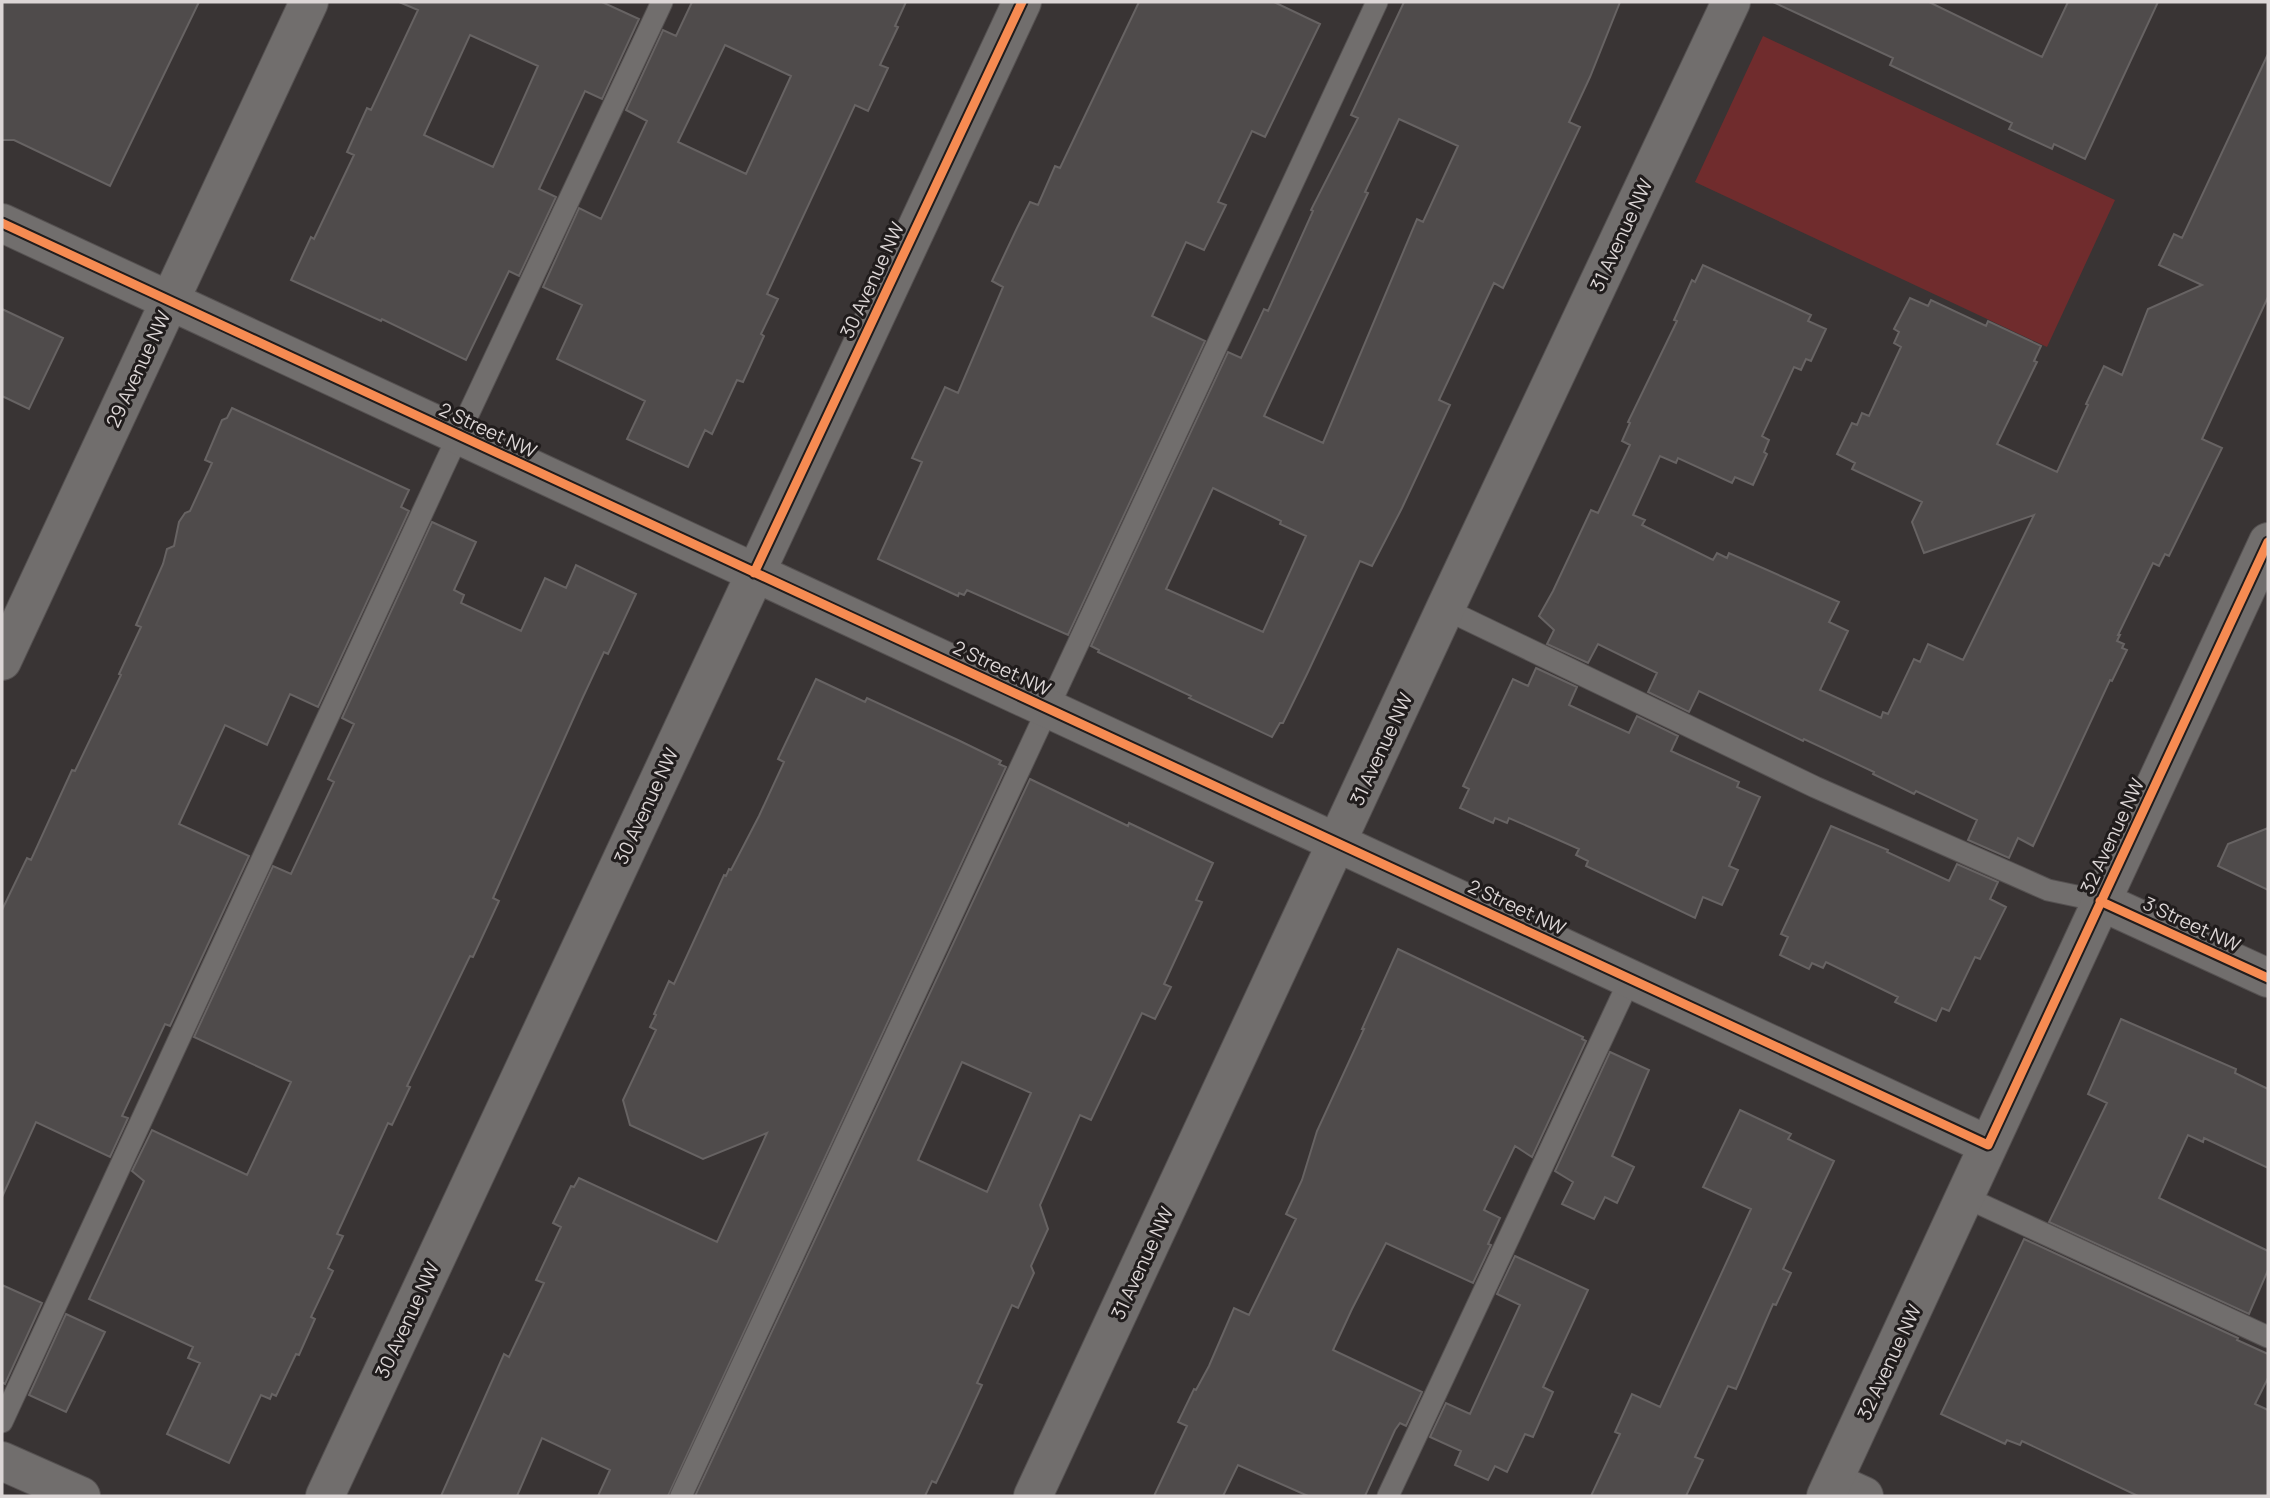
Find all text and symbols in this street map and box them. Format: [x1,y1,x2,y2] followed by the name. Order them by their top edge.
[1584,174,1659,295] street label: 31 Avenue NW
[834,217,910,342] street label: 30 Avenue NW
[100,306,177,432] street label: 29 Avenue NW
[435,396,541,464] street label: 2 Street NW
[949,634,1055,702] street label: 2 Street NW
[1344,688,1419,809] street label: 31 Avenue NW
[608,743,684,868] street label: 30 Avenue NW
[2074,774,2150,898] street label: 32 Avenue NW
[1464,873,1570,941] street label: 2 Street NW
[2139,890,2245,958] street label: 3 Street NW
[1105,1202,1180,1323] street label: 31 Avenue NW
[369,1257,445,1382] street label: 30 Avenue NW
[1851,1300,1927,1424] street label: 32 Avenue NW

